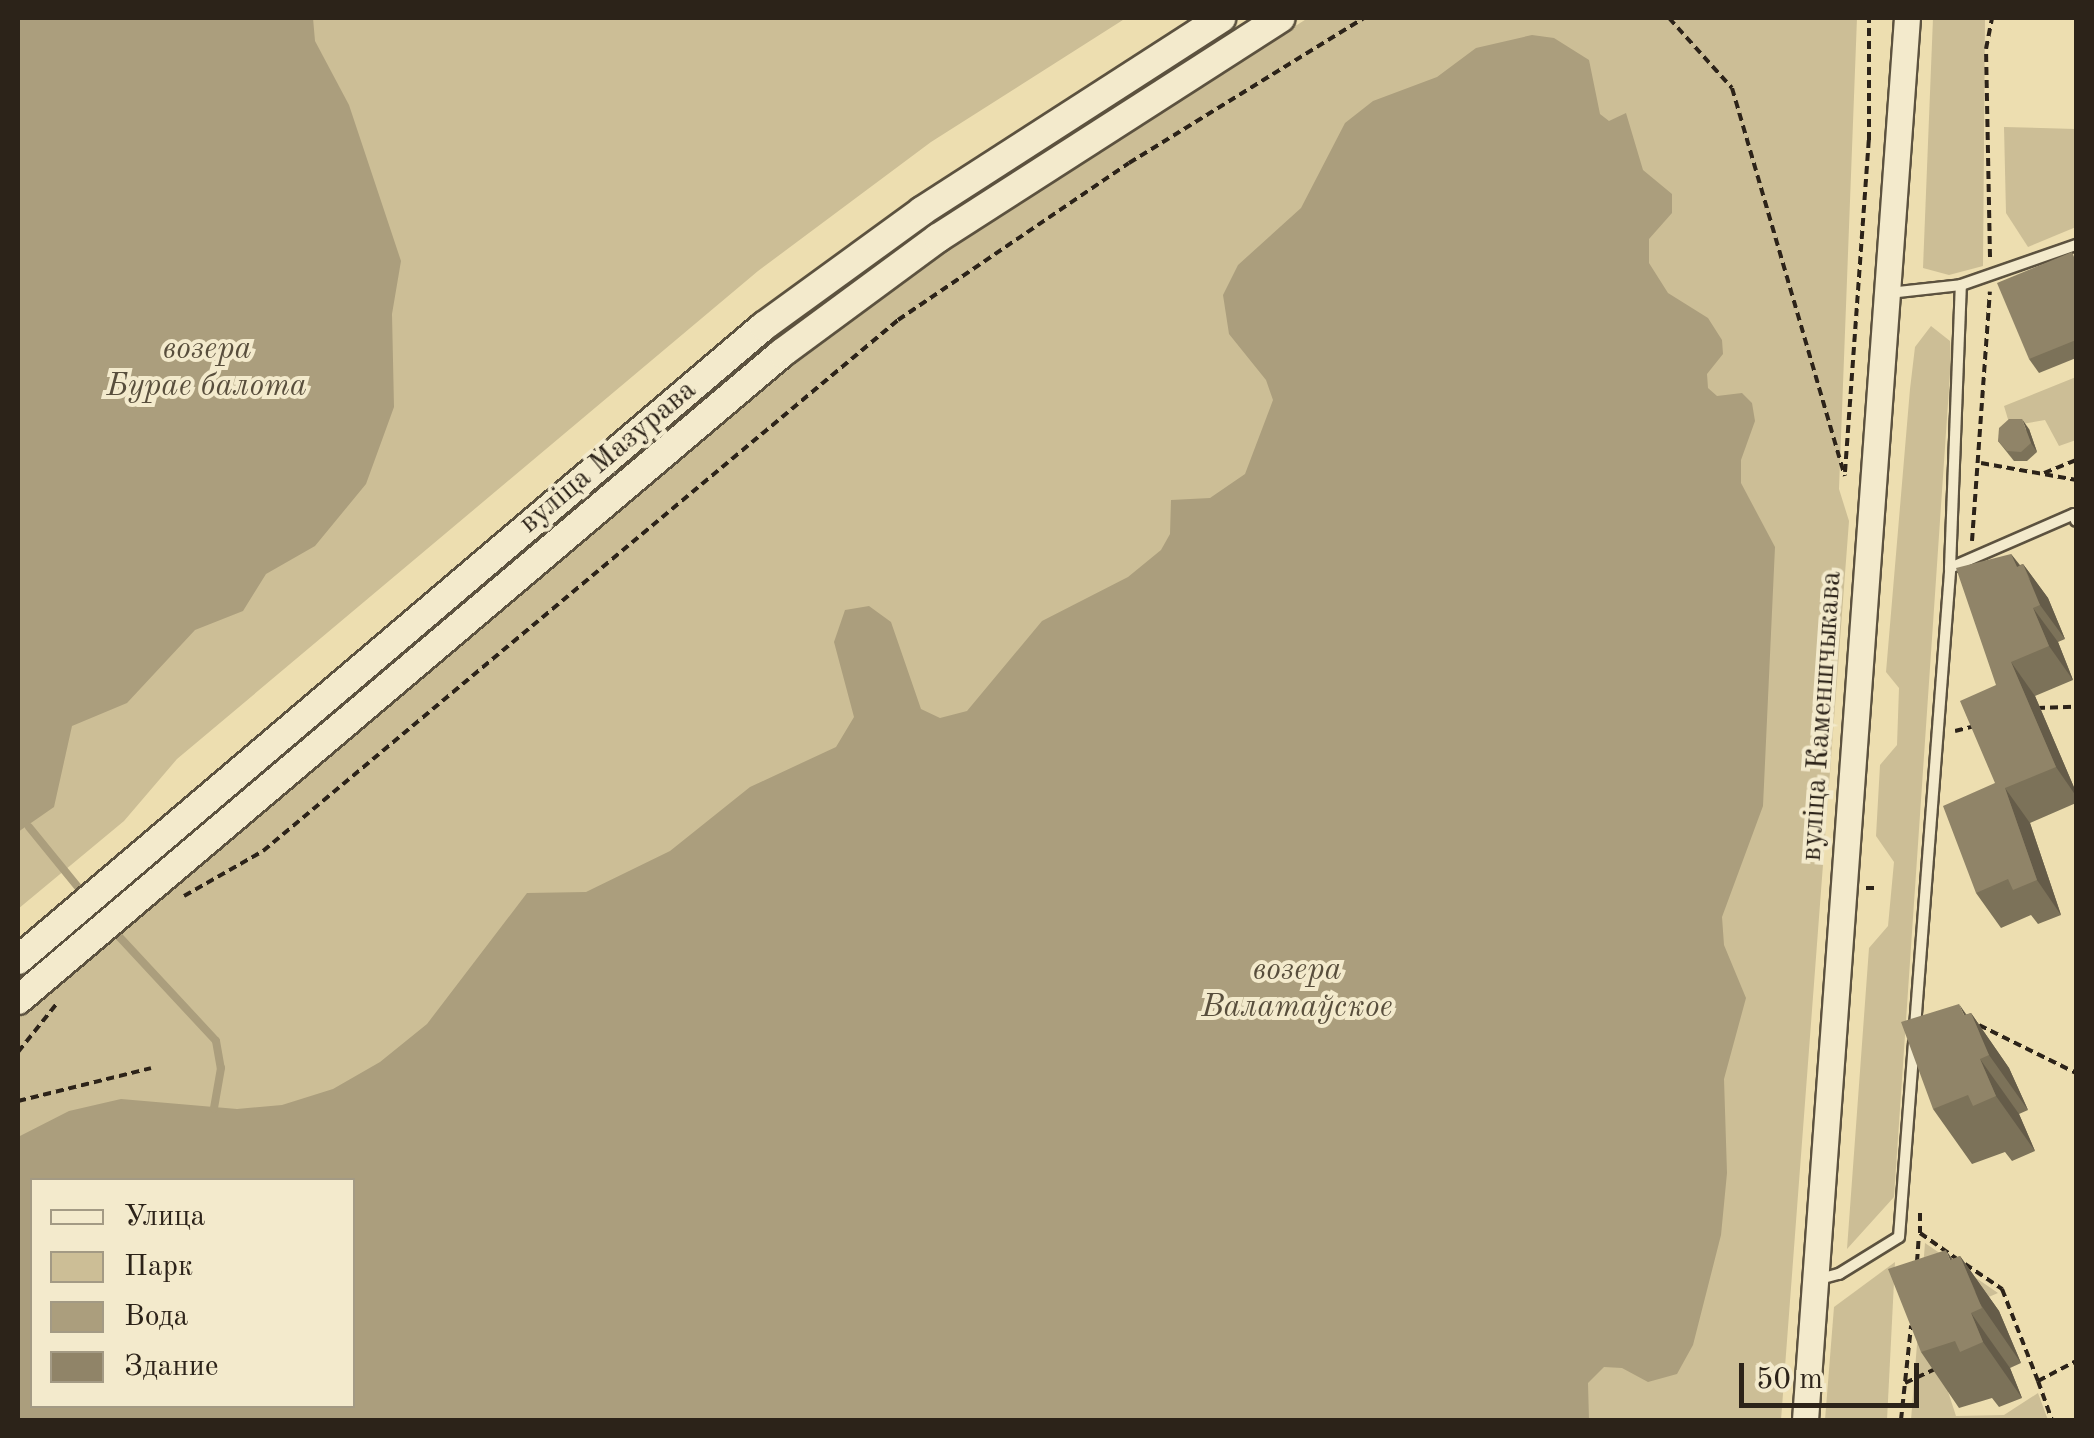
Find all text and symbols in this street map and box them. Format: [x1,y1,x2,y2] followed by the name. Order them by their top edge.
[107,332,307,407] water label: возера Бурае балота
[512,373,704,541] street label: вуліца Мазурава
[1794,570,1850,862] street label: вуліца Каменшчыкава
[1201,953,1393,1028] water label: возера Валатаўское
[30,1178,355,1408] legend
[124,1202,205,1232] text: Улица
[124,1252,193,1282] text: Парк
[124,1302,188,1332] text: Вода
[1744,1343,1924,1405] scale bar
[124,1352,219,1382] text: Здание
[1756,1365,1823,1395] text: 50 m

